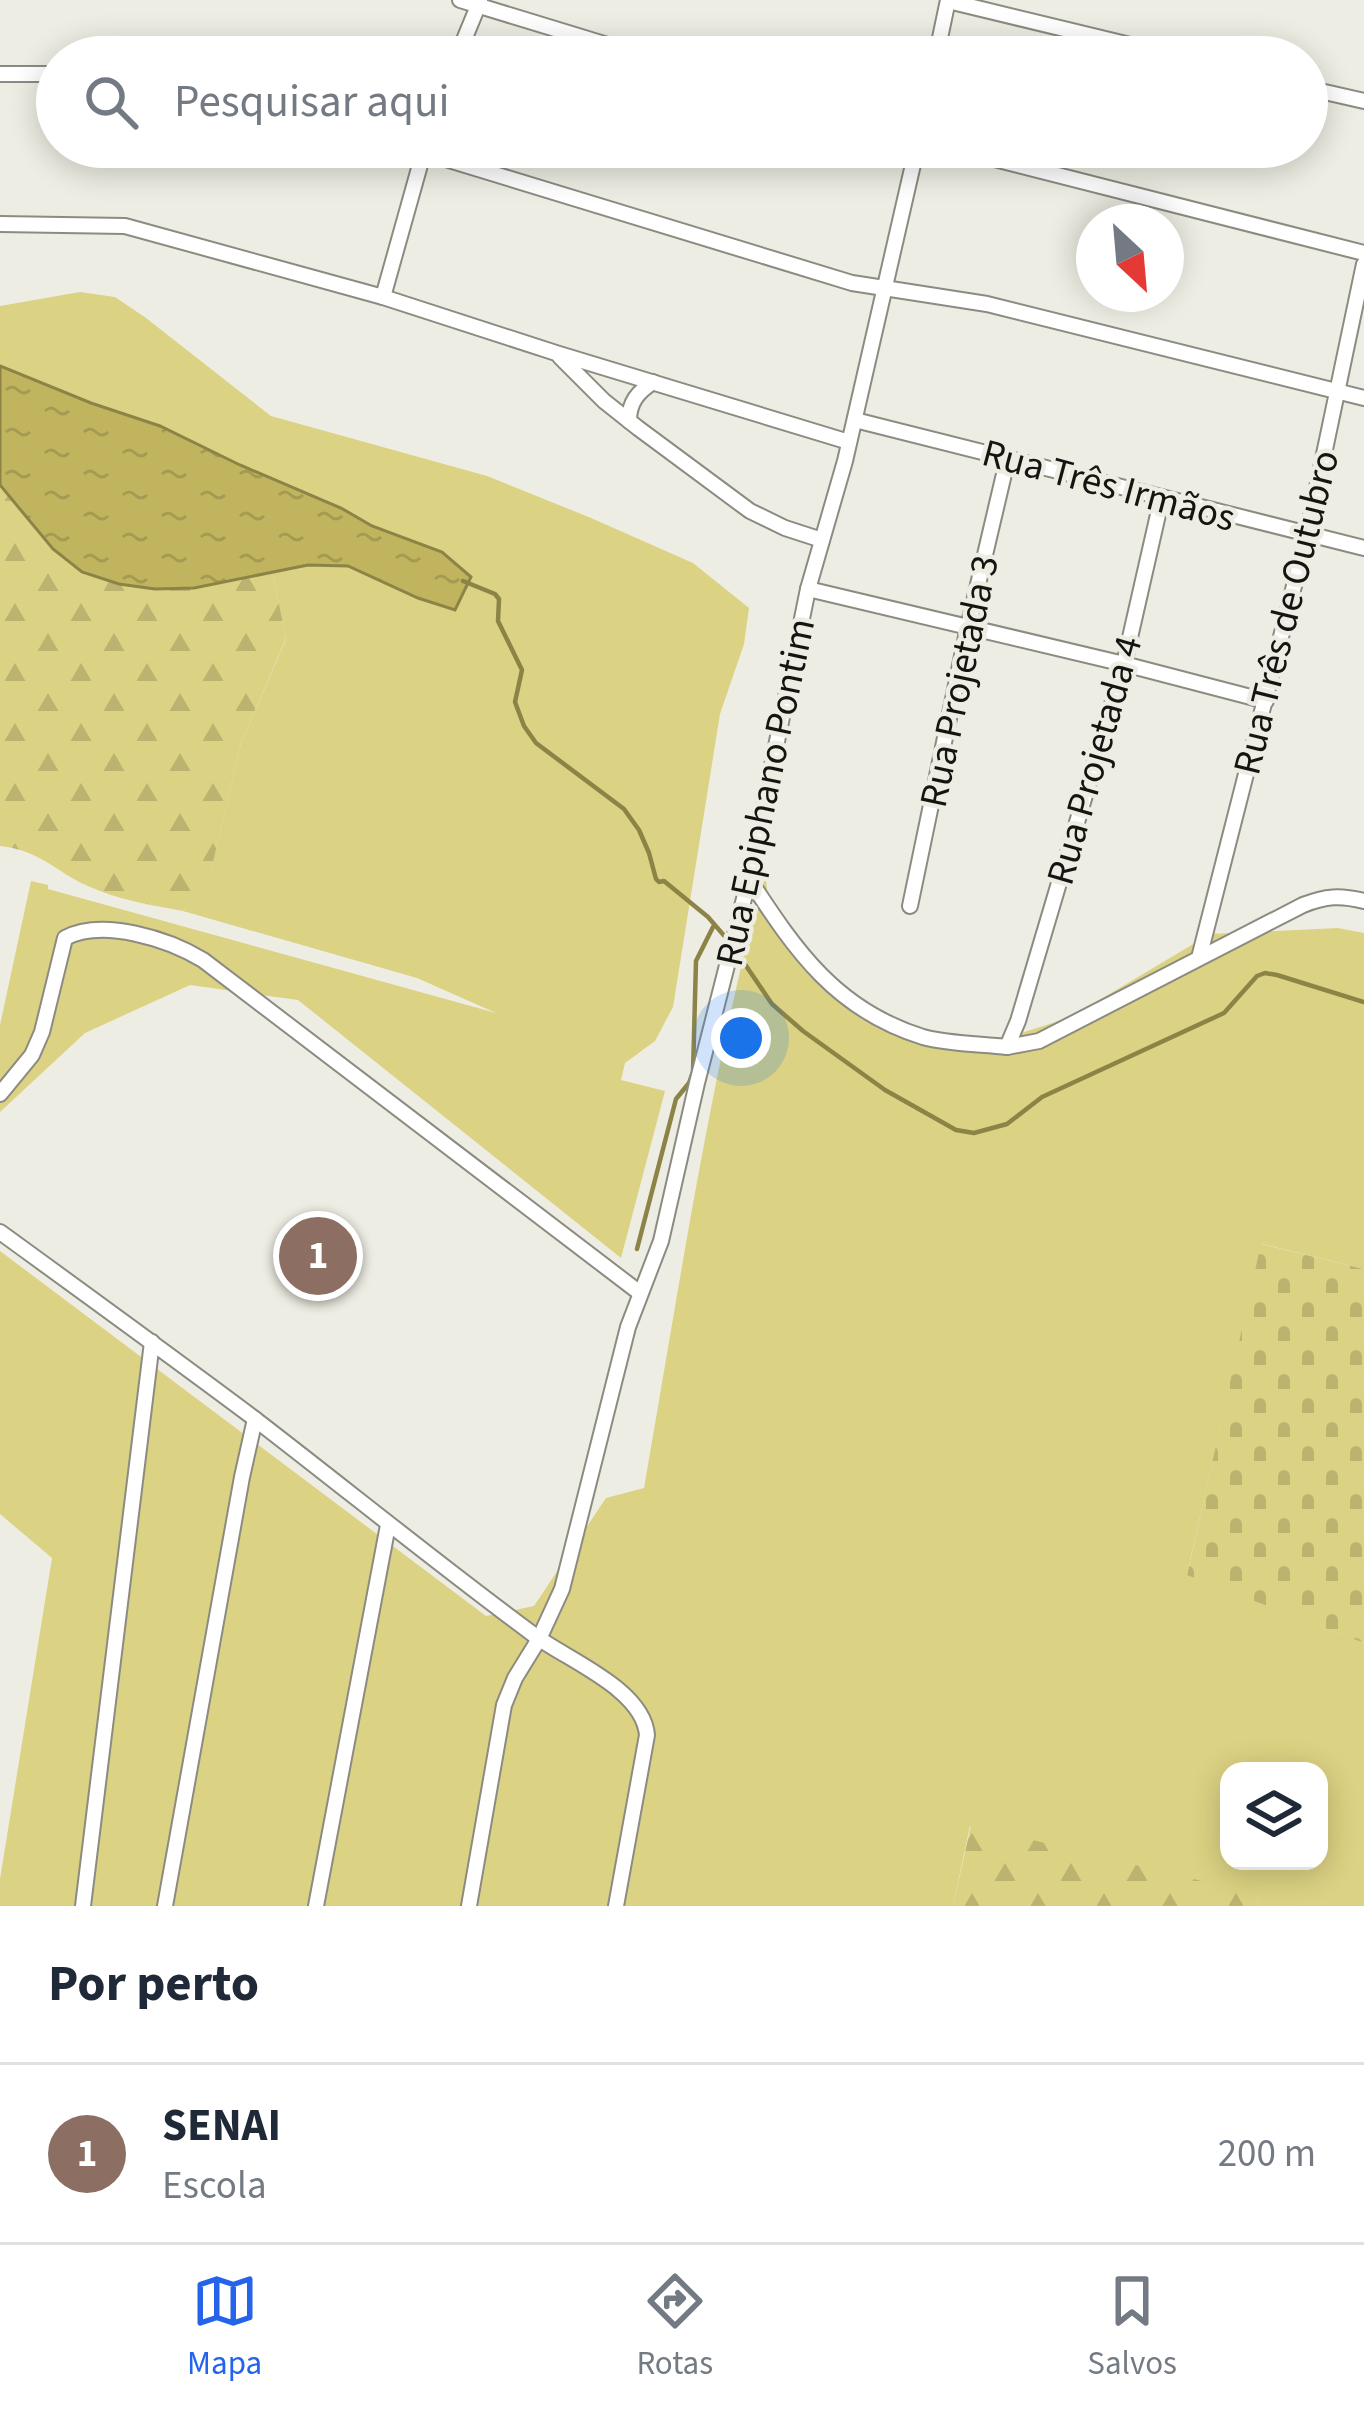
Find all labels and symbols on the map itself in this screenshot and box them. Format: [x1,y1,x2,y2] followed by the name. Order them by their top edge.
[1076,204,1184,312] north arrow
[976,425,1241,547] street label: Rua Três Irmãos
[1220,444,1354,781] street label: Rua Três de Outubro
[906,550,1014,813] street label: Rua Projetada 3
[702,613,830,971] street label: Rua Epiphano Pontim
[1033,630,1157,891] street label: Rua Projetada 4
[711,1008,771,1068] your location
[279,1211,357,1301] pin: 1

